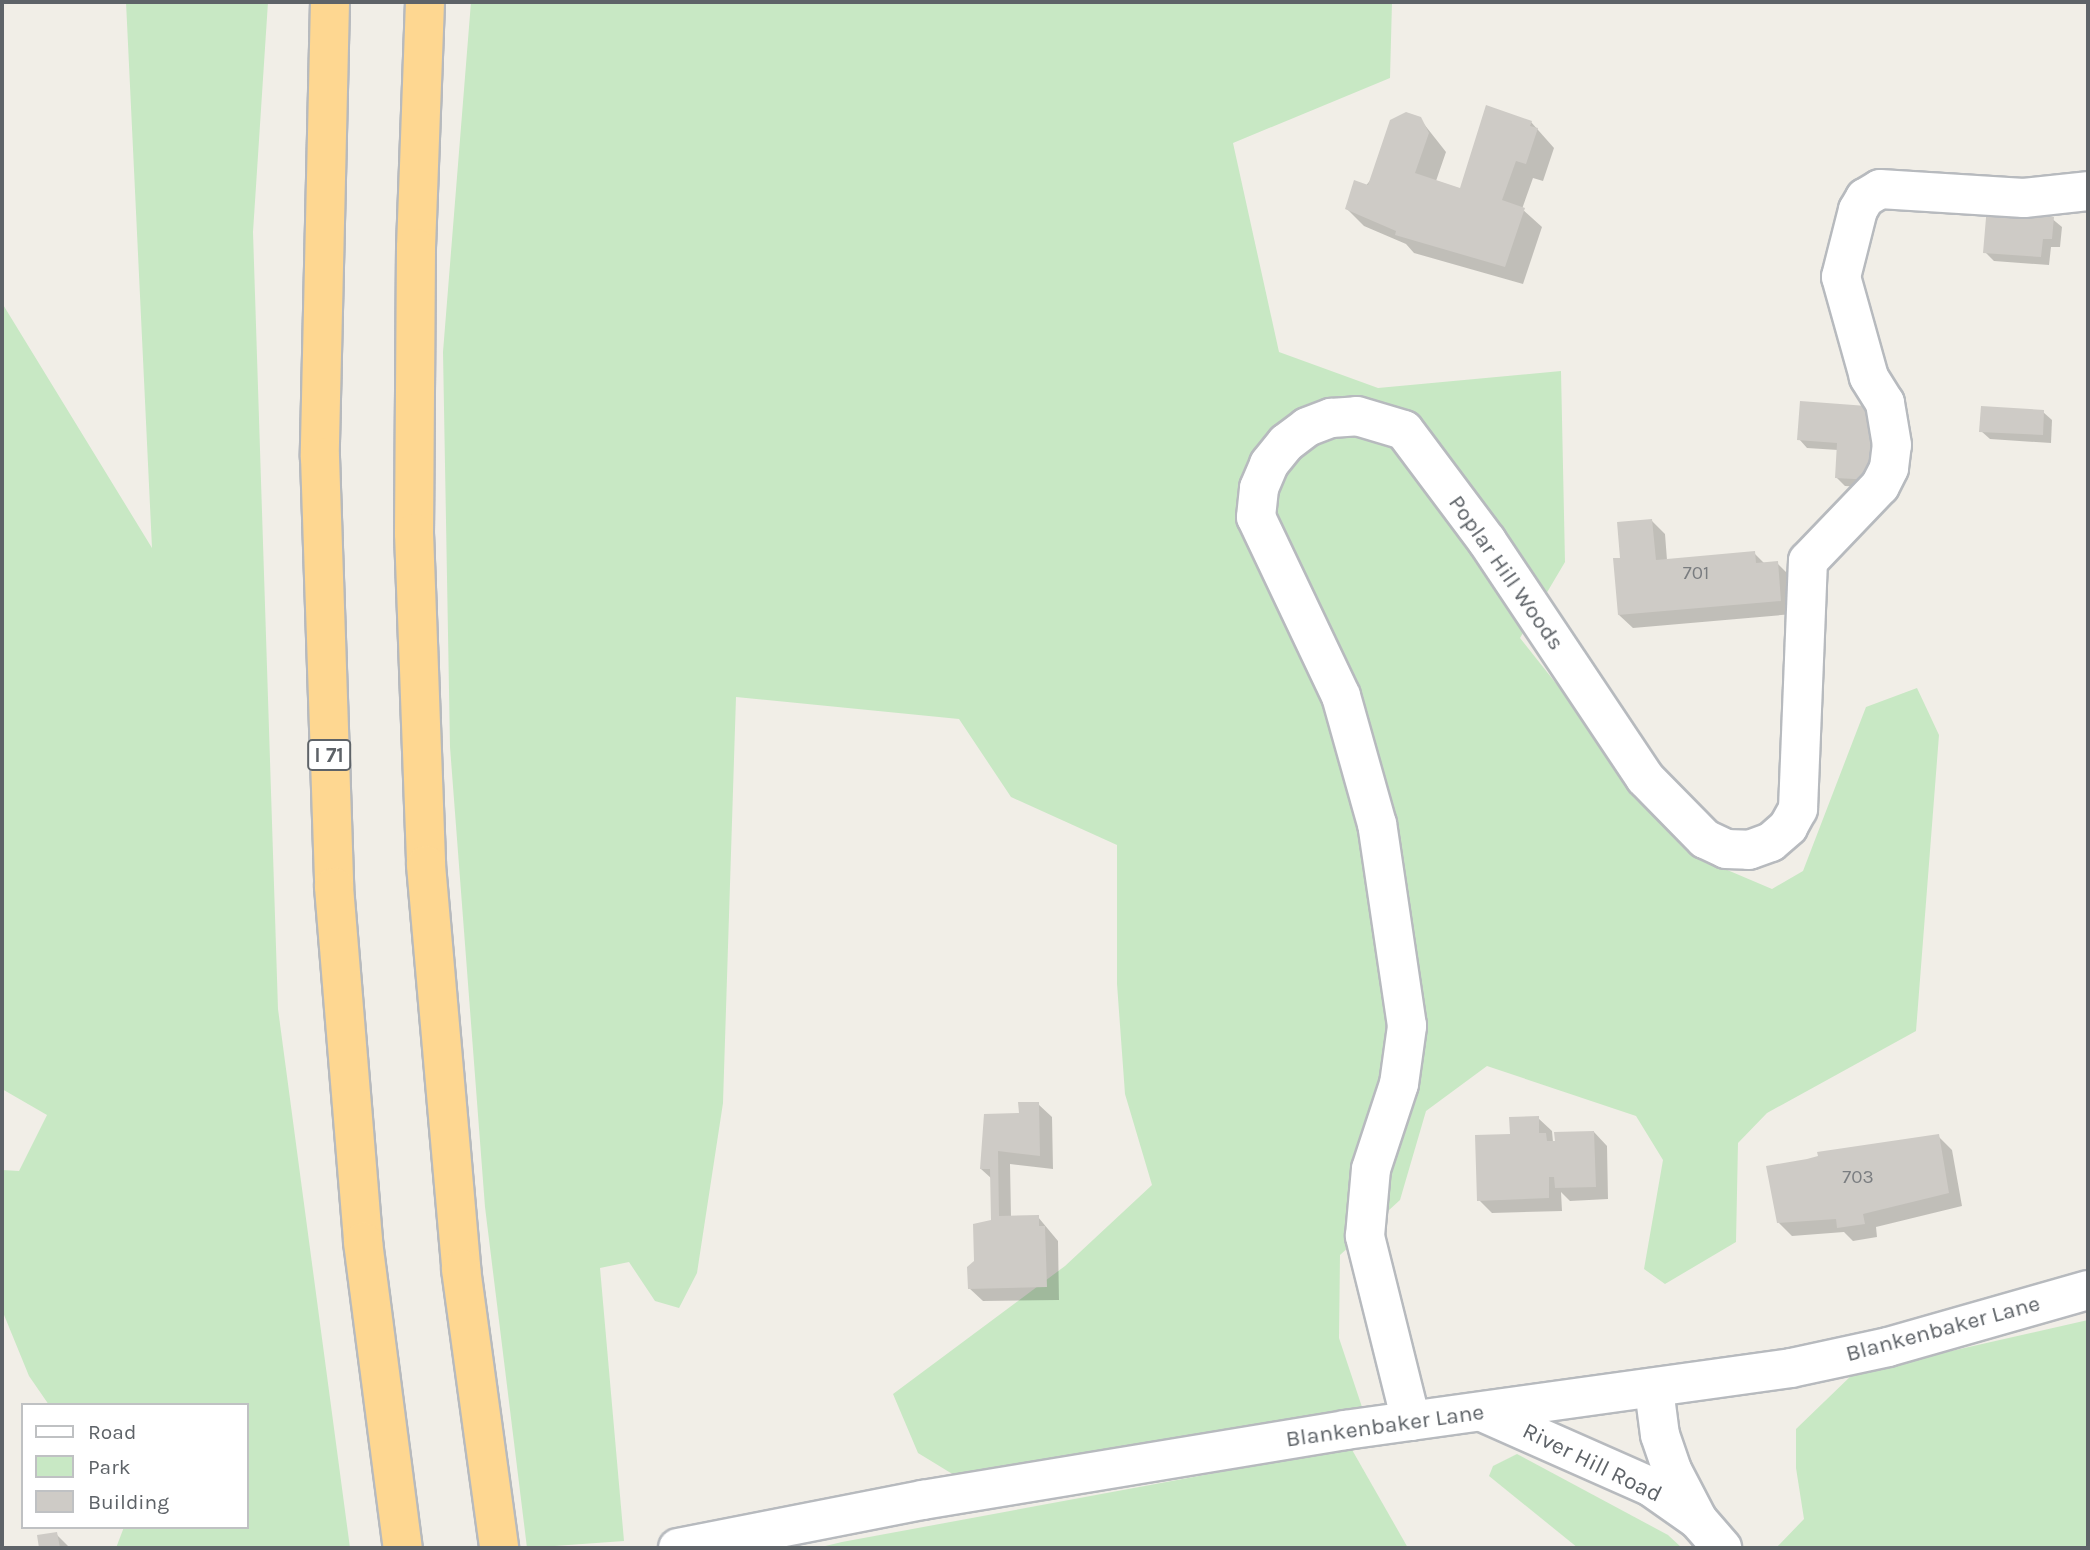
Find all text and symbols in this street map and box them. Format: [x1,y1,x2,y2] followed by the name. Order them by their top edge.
[1442,490,1570,656] street label: Poplar Hill Woods
[1683,563,1709,585] house number: 701
[306,738,352,772] road number: I 71
[1842,1167,1874,1189] house number: 703
[1843,1290,2043,1368] street label: Blankenbaker Lane
[1284,1398,1486,1454] street label: Blankenbaker Lane
[21,1403,248,1529] legend
[1518,1417,1666,1509] street label: River Hill Road
[88,1420,136,1444] text: Road
[88,1455,131,1479] text: Park
[88,1490,169,1514] text: Building

